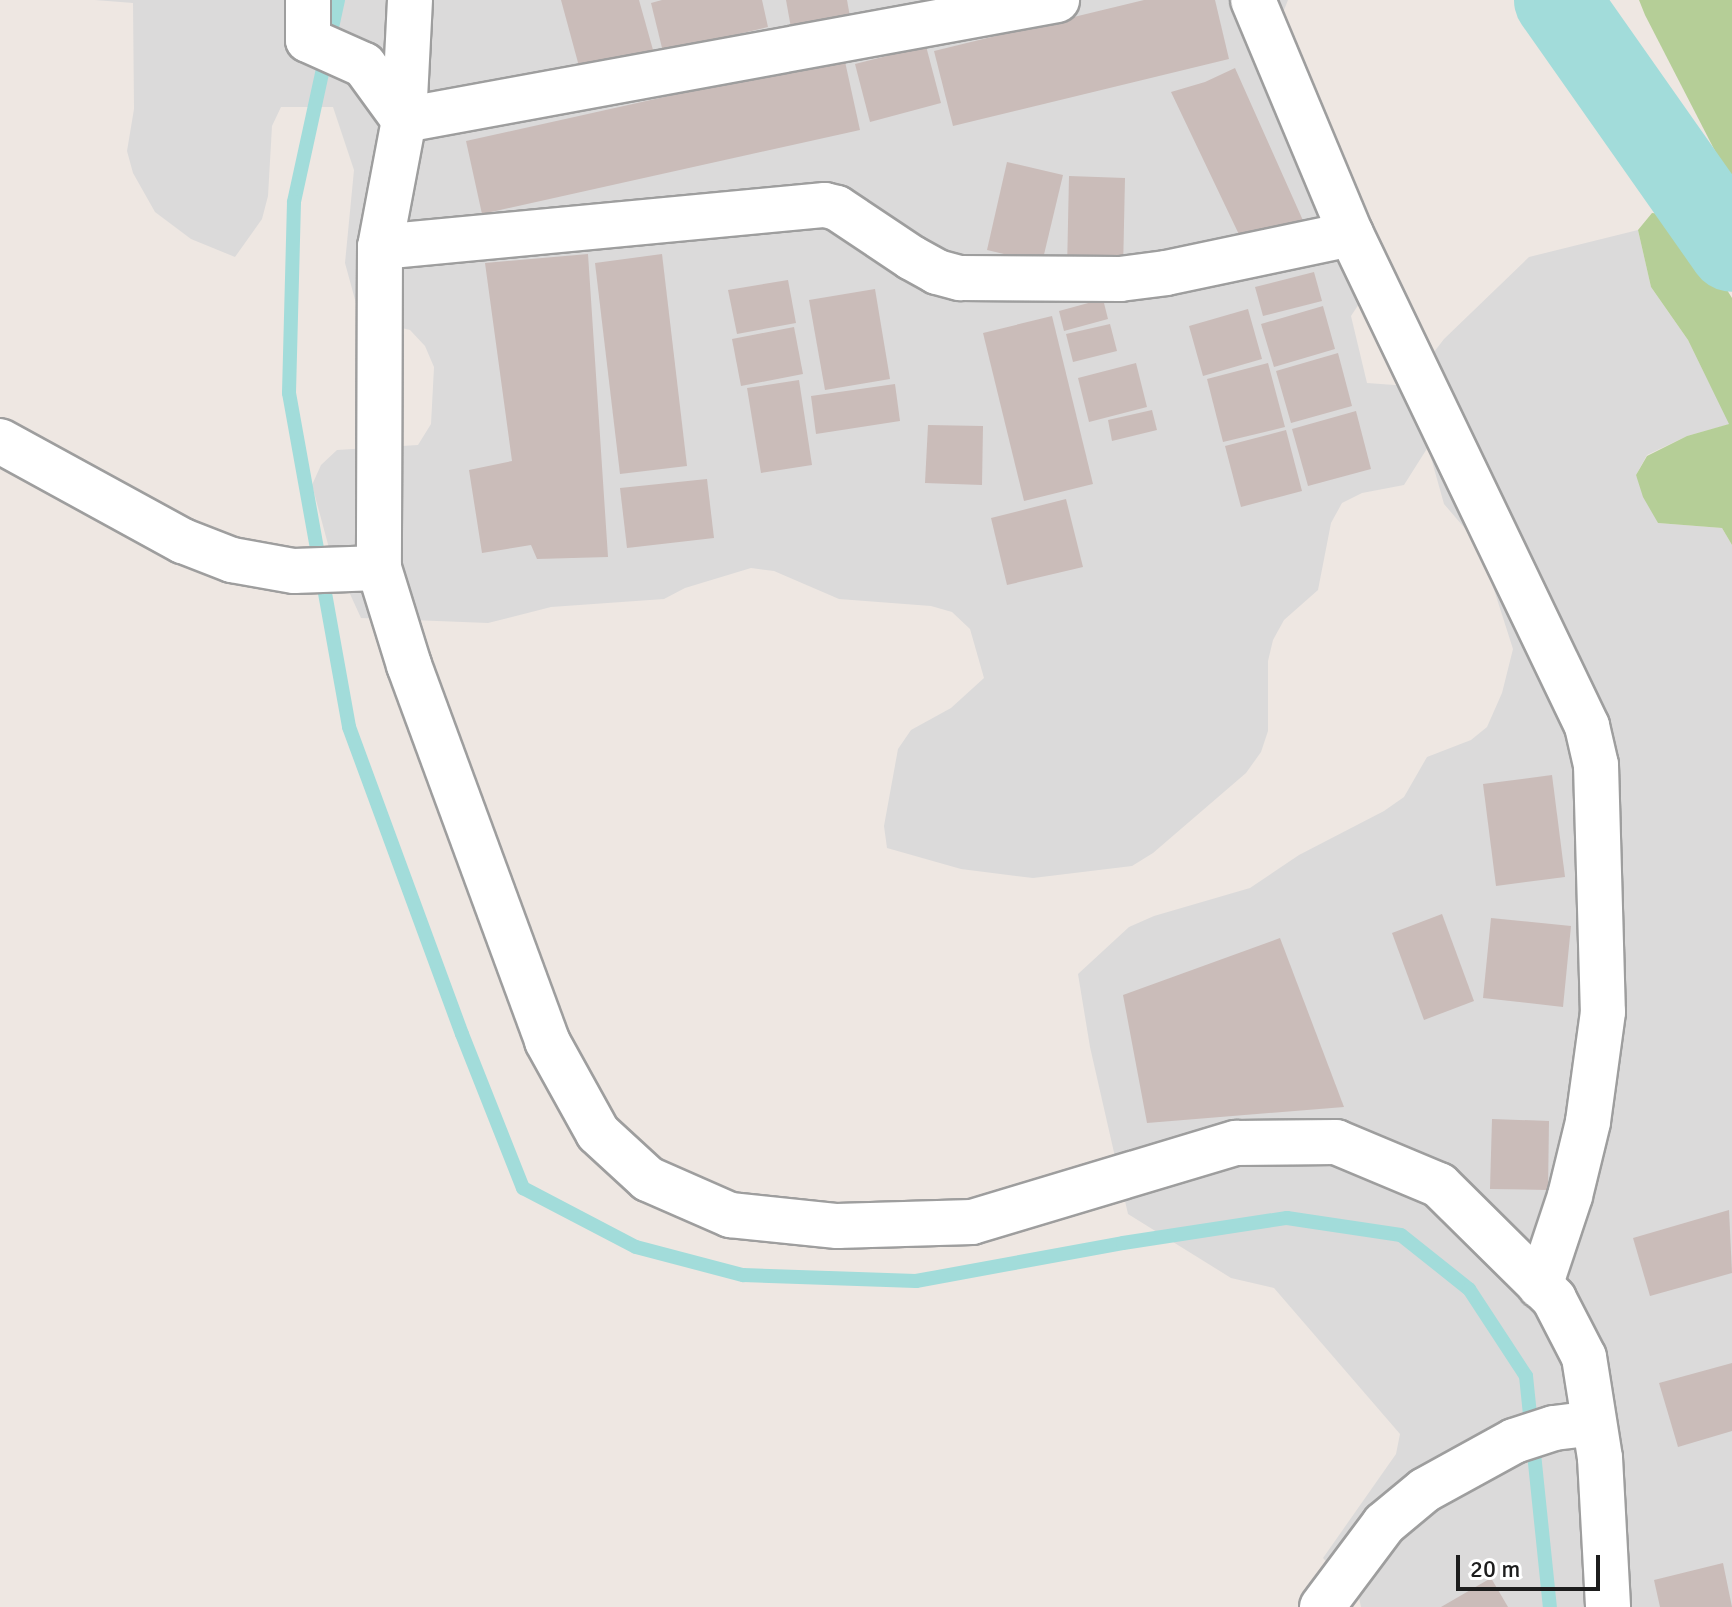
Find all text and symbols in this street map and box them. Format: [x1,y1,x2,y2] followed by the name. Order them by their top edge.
[1460,1539,1604,1589] scale bar
[1470,1554,1520,1584] text: 20 m

